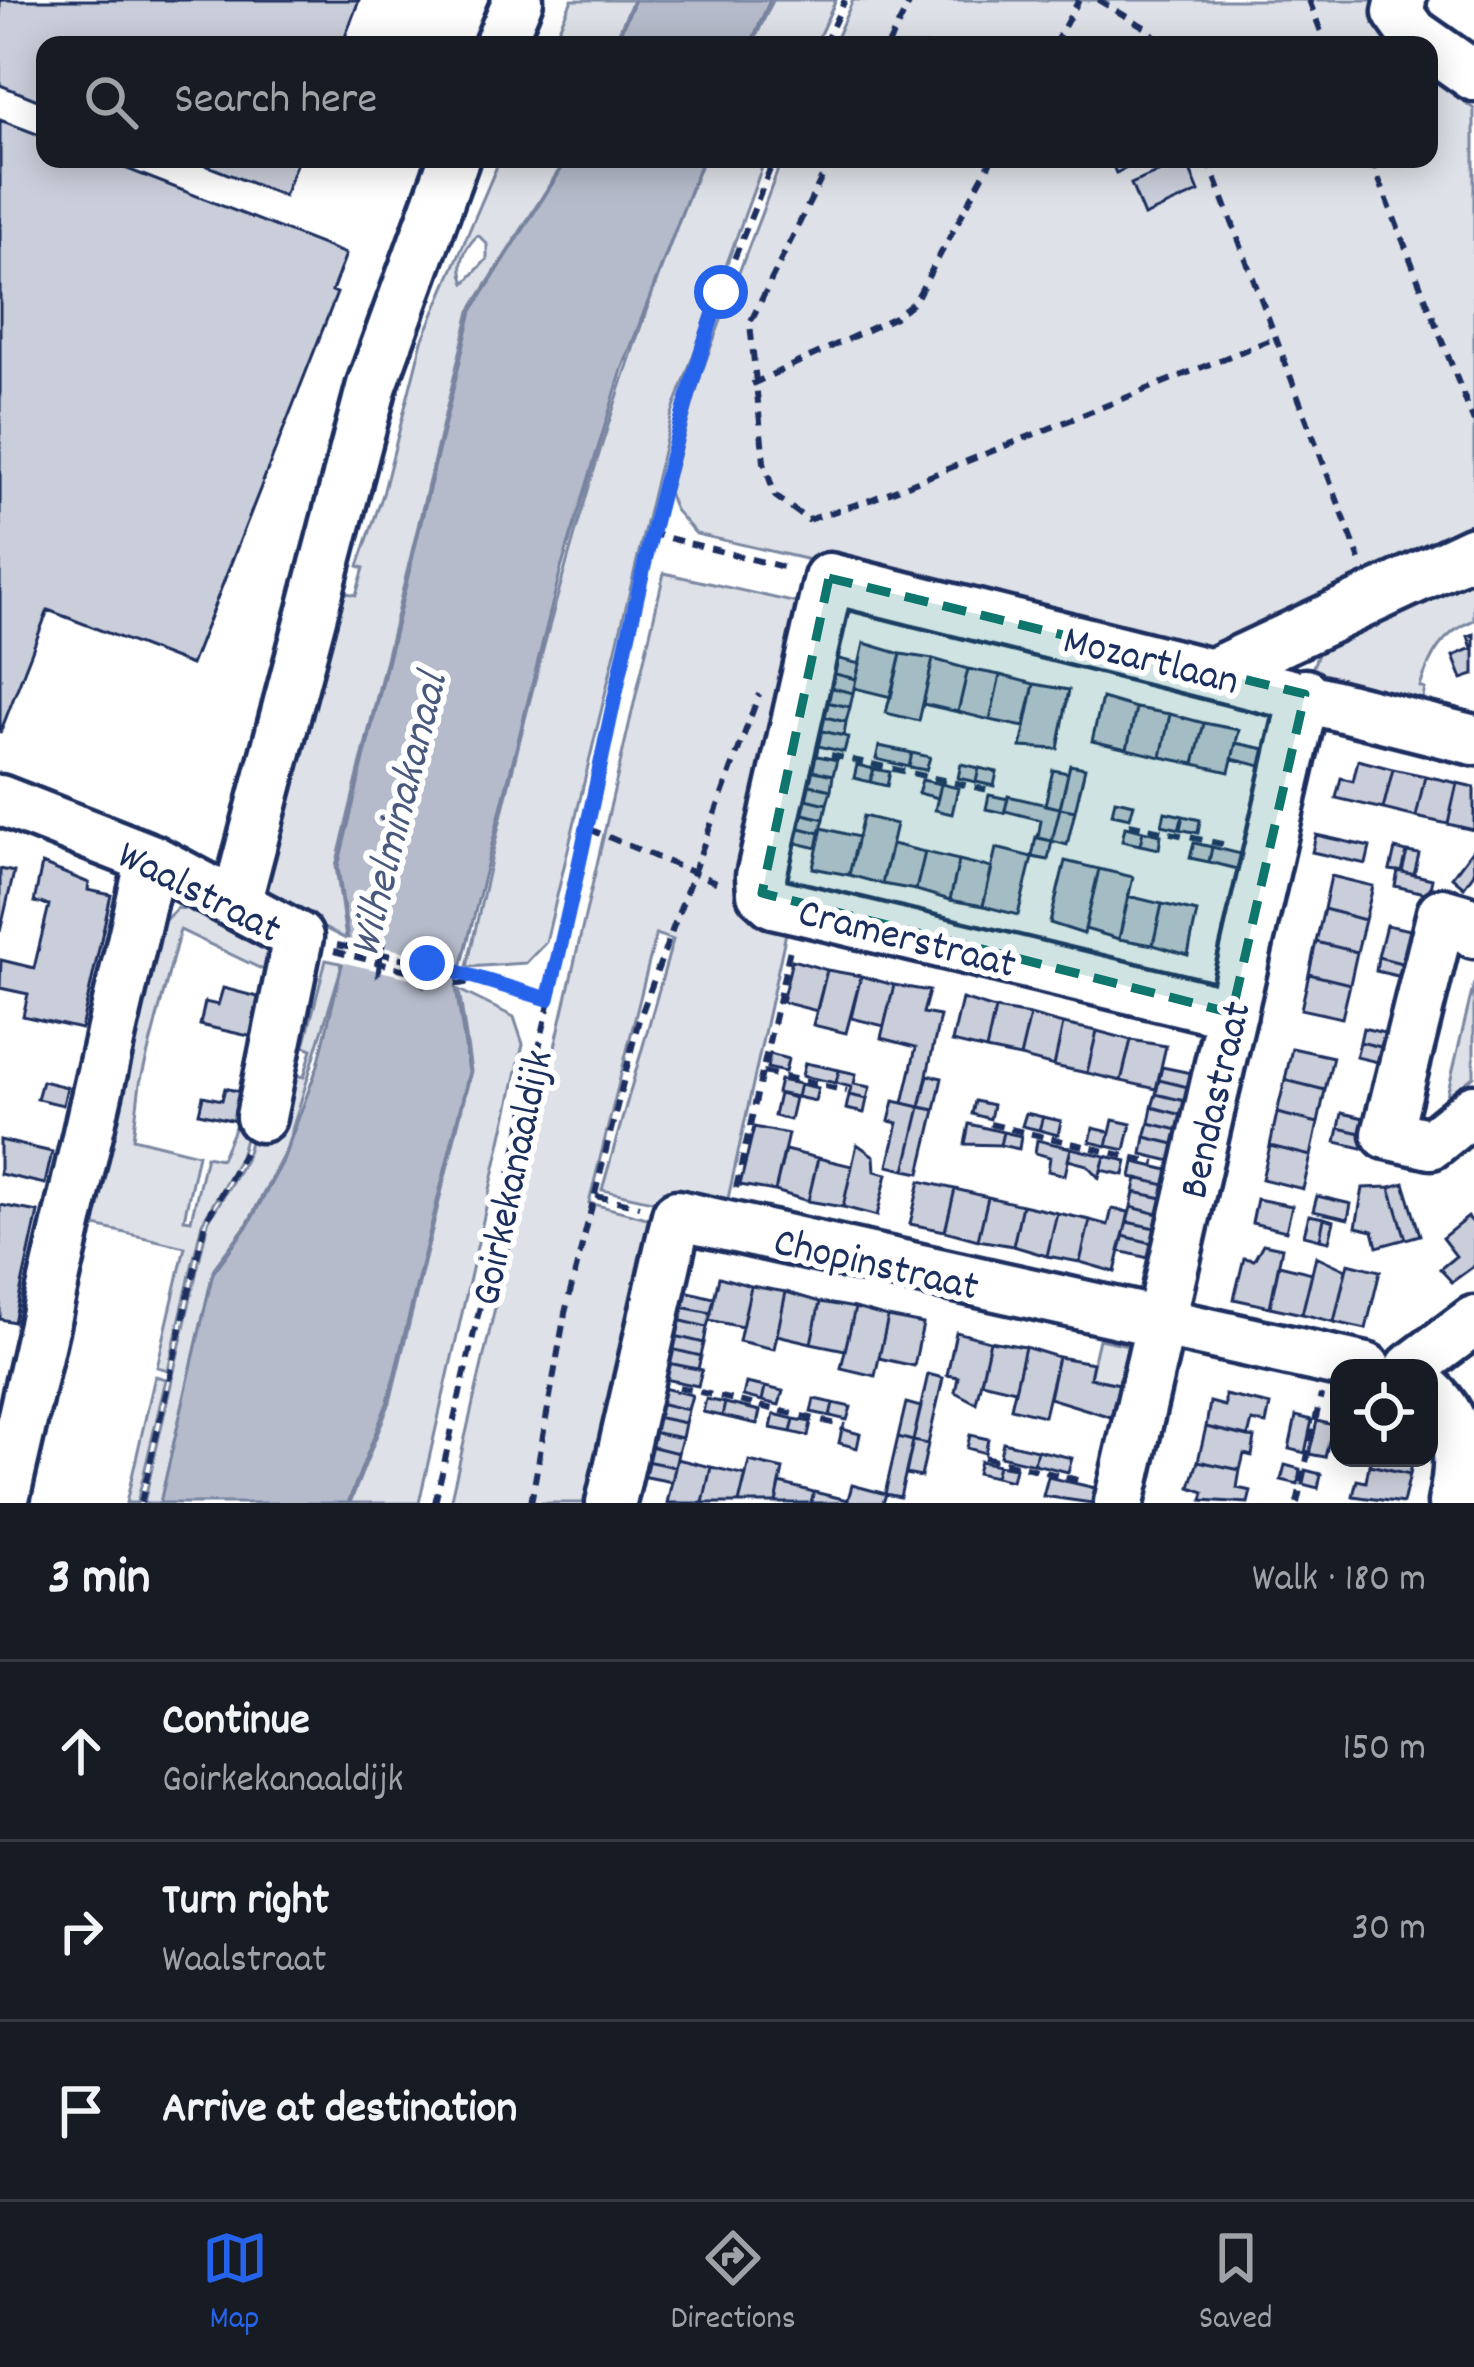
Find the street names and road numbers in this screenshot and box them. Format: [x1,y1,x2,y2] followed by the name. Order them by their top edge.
[1056,613,1244,715] street label: Mozartlaan
[105,828,290,962] street label: Waalstraat
[791,886,1022,998] street label: Cramerstraat
[1167,996,1271,1205] street label: Bendastraat
[459,1045,572,1312] street label: Goirkekanaaldijk
[767,1215,984,1321] street label: Chopinstraat

